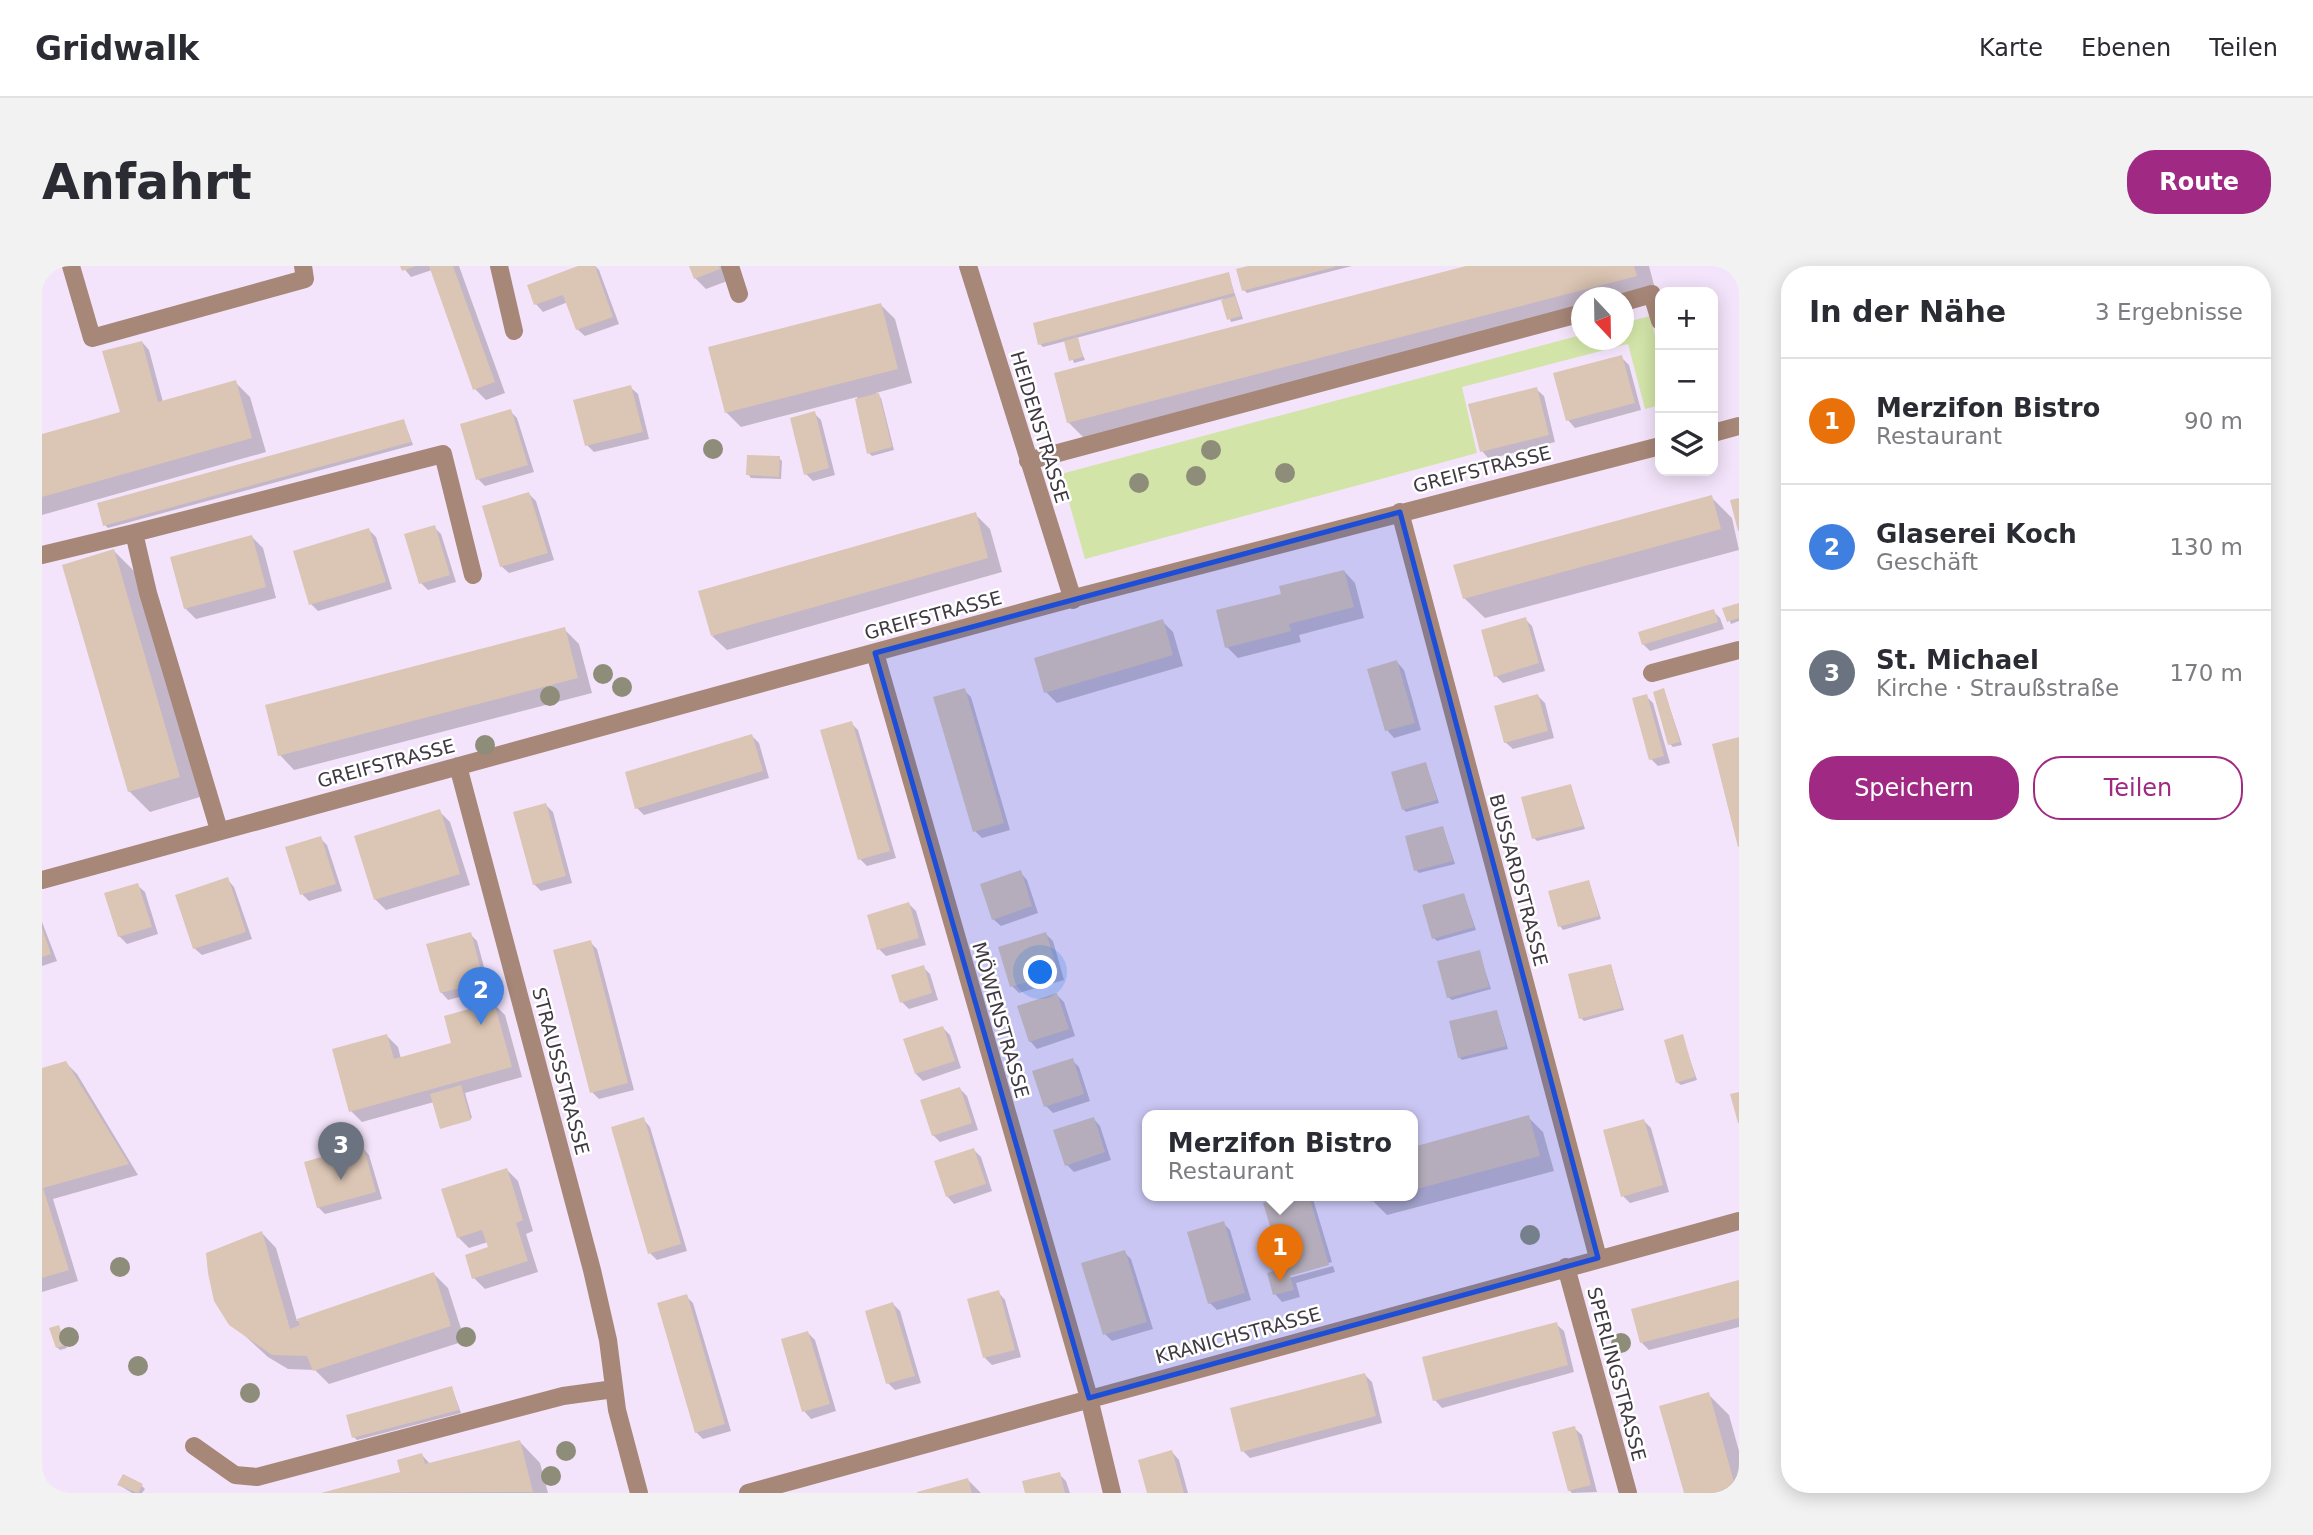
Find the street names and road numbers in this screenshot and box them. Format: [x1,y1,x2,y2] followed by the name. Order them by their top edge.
[1006,348,1074,506] street label: HEIDENSTRASSE
[1411,441,1553,497] street label: GREIFSTRASSE
[862,586,1004,644] street label: GREIFSTRASSE
[315,734,457,792] street label: GREIFSTRASSE
[1485,791,1553,969] street label: BUSSARDSTRASSE
[968,939,1034,1101] street label: MÖWENSTRASSE
[528,985,594,1157] street label: STRAUSSSTRASSE
[1583,1285,1651,1463] street label: SPERLINGSTRASSE
[1153,1302,1323,1368] street label: KRANICHSTRASSE

